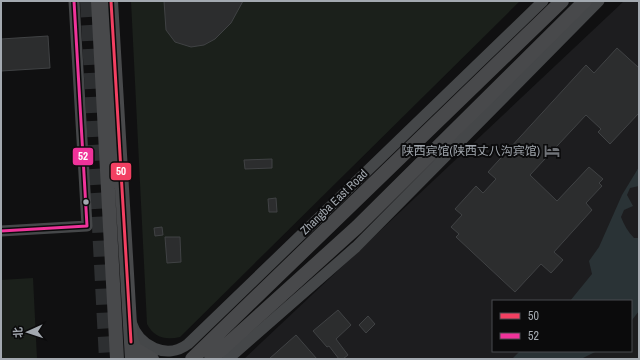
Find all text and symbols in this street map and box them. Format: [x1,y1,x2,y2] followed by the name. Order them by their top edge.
[543,142,561,160] hotel icon: 陕西宾馆(陕西丈八沟宾馆)
[401,143,540,159] place label: 陕西宾馆(陕西丈八沟宾馆)
[72,147,94,166] line badge: 52
[78,149,88,163] text: 52
[110,162,132,181] line badge: 50
[116,164,126,178] text: 50
[297,166,371,238] street label: Zhangba East Road
[81,197,91,207] unlabelled marker
[492,300,632,352] legend
[528,308,539,324] text: 50
[8,312,48,352] north arrow
[11,327,25,338] text: 北
[528,328,539,344] text: 52

